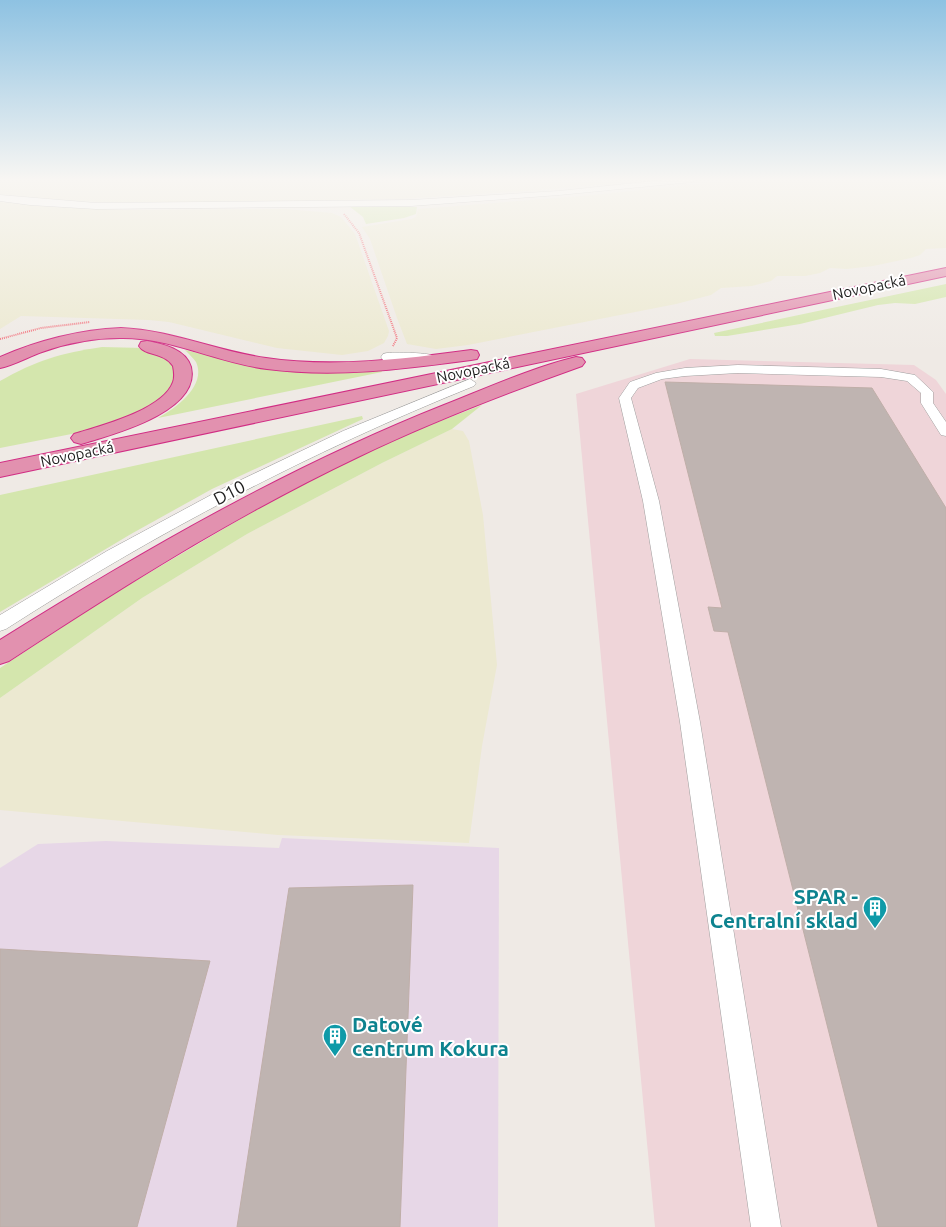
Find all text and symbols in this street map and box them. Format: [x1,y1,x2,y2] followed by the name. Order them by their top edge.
[831,271,907,303] street label: Novopacká
[435,354,511,386] street label: Novopacká
[39,438,115,470] street label: Novopacká
[210,476,248,508] street label: D10
[710,884,858,932] place label: SPAR - Centralní sklad
[862,895,888,929] building icon: SPAR - Centralní sklad
[352,1012,509,1060] place label: Datové centrum Kokura
[322,1023,348,1057] building icon: Datové centrum Kokura

